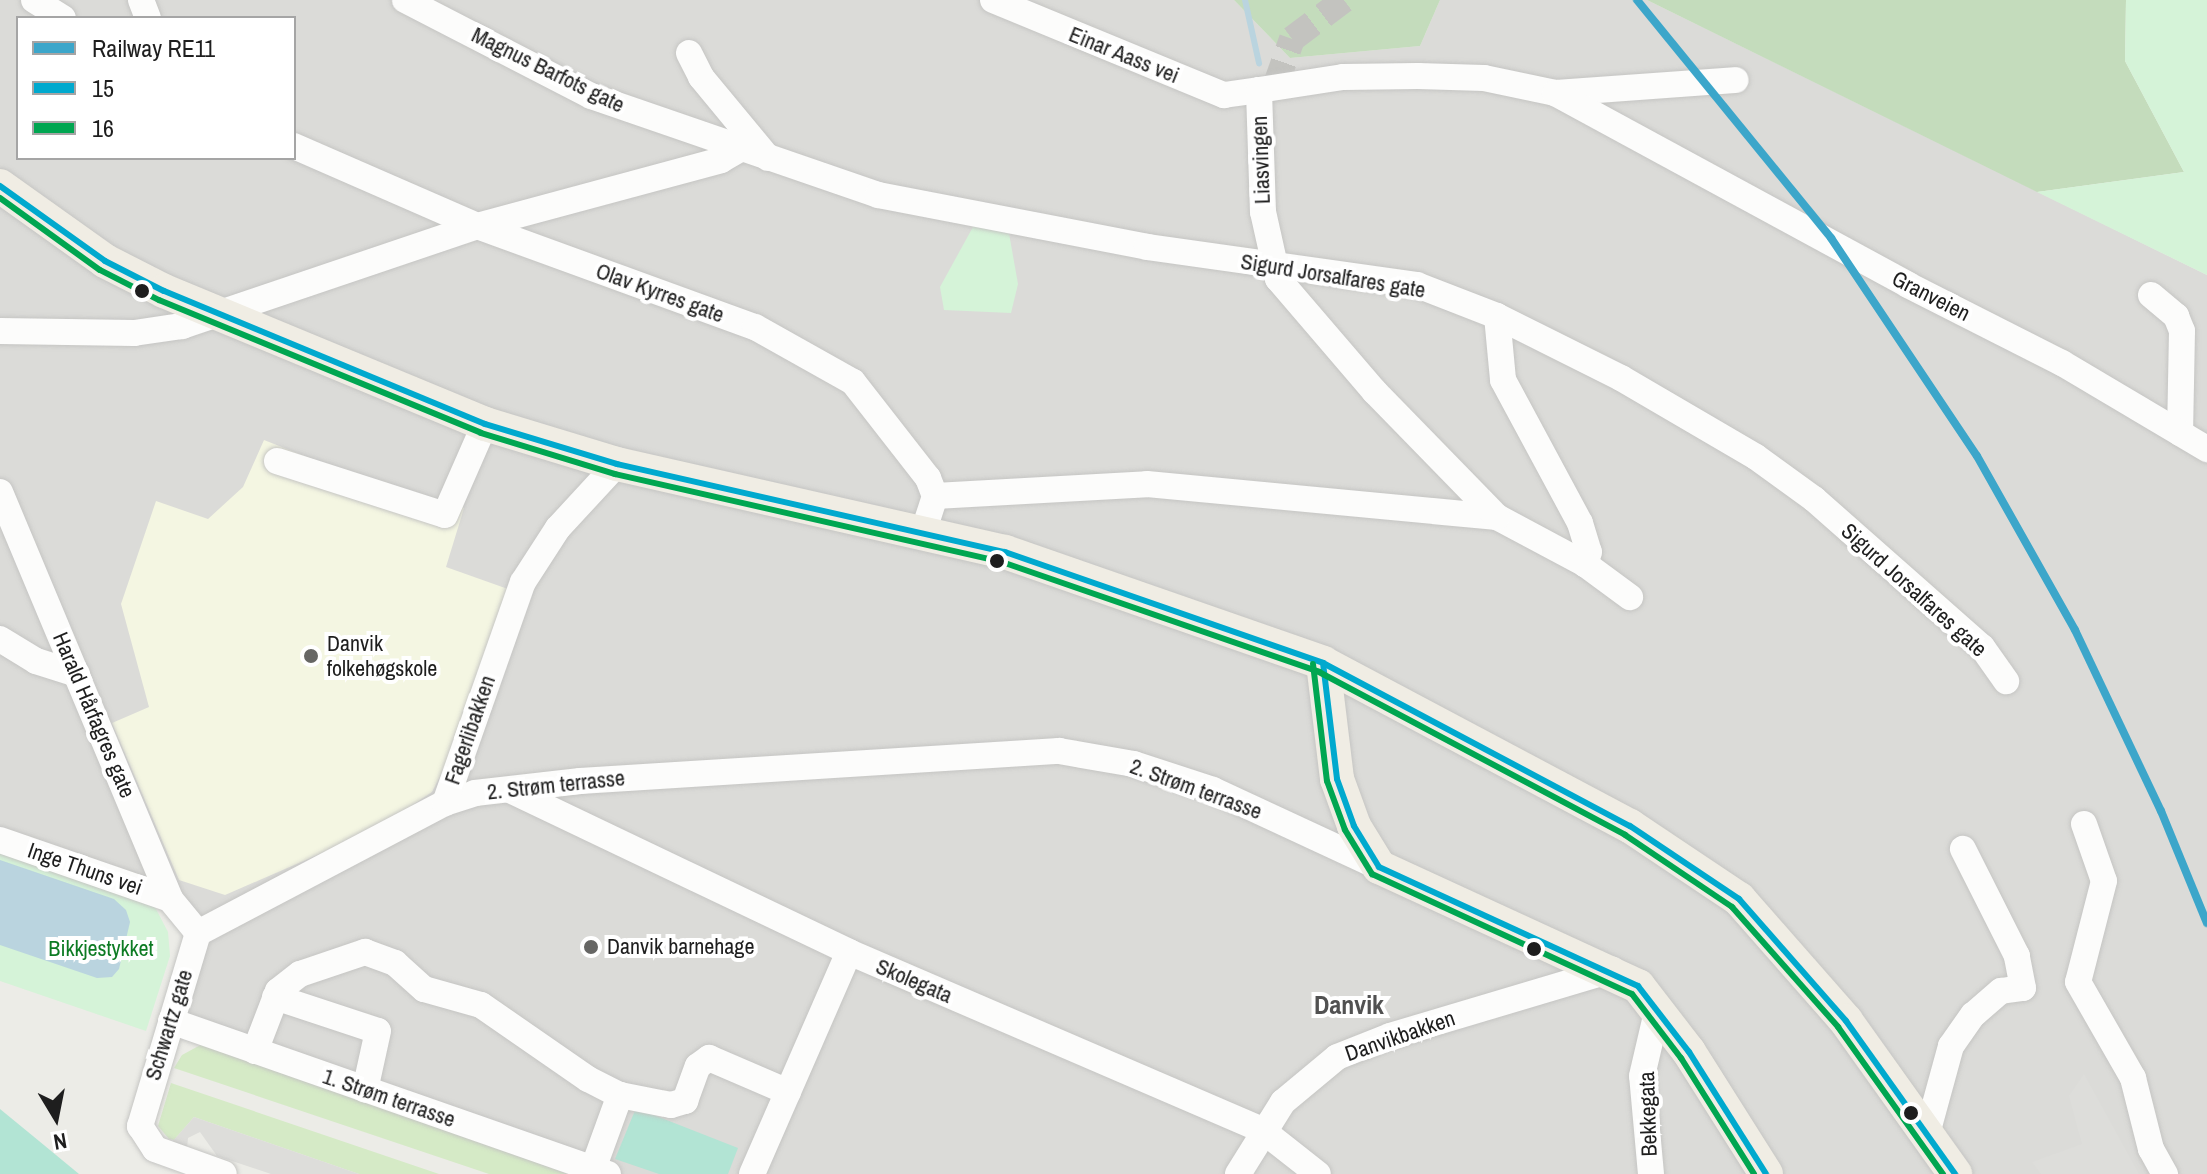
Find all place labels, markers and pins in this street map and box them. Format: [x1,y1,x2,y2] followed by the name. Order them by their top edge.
[134,283,150,299] unlabelled marker
[989,553,1005,569] unlabelled marker
[327,630,437,682] place label: Danvik folkehøgskole
[302,647,320,665] marker: Danvik folkehøgskole
[607,934,754,960] place label: Danvik barnehage
[582,938,600,956] marker: Danvik barnehage
[1526,941,1542,957] unlabelled marker
[1903,1105,1919,1121] unlabelled marker

